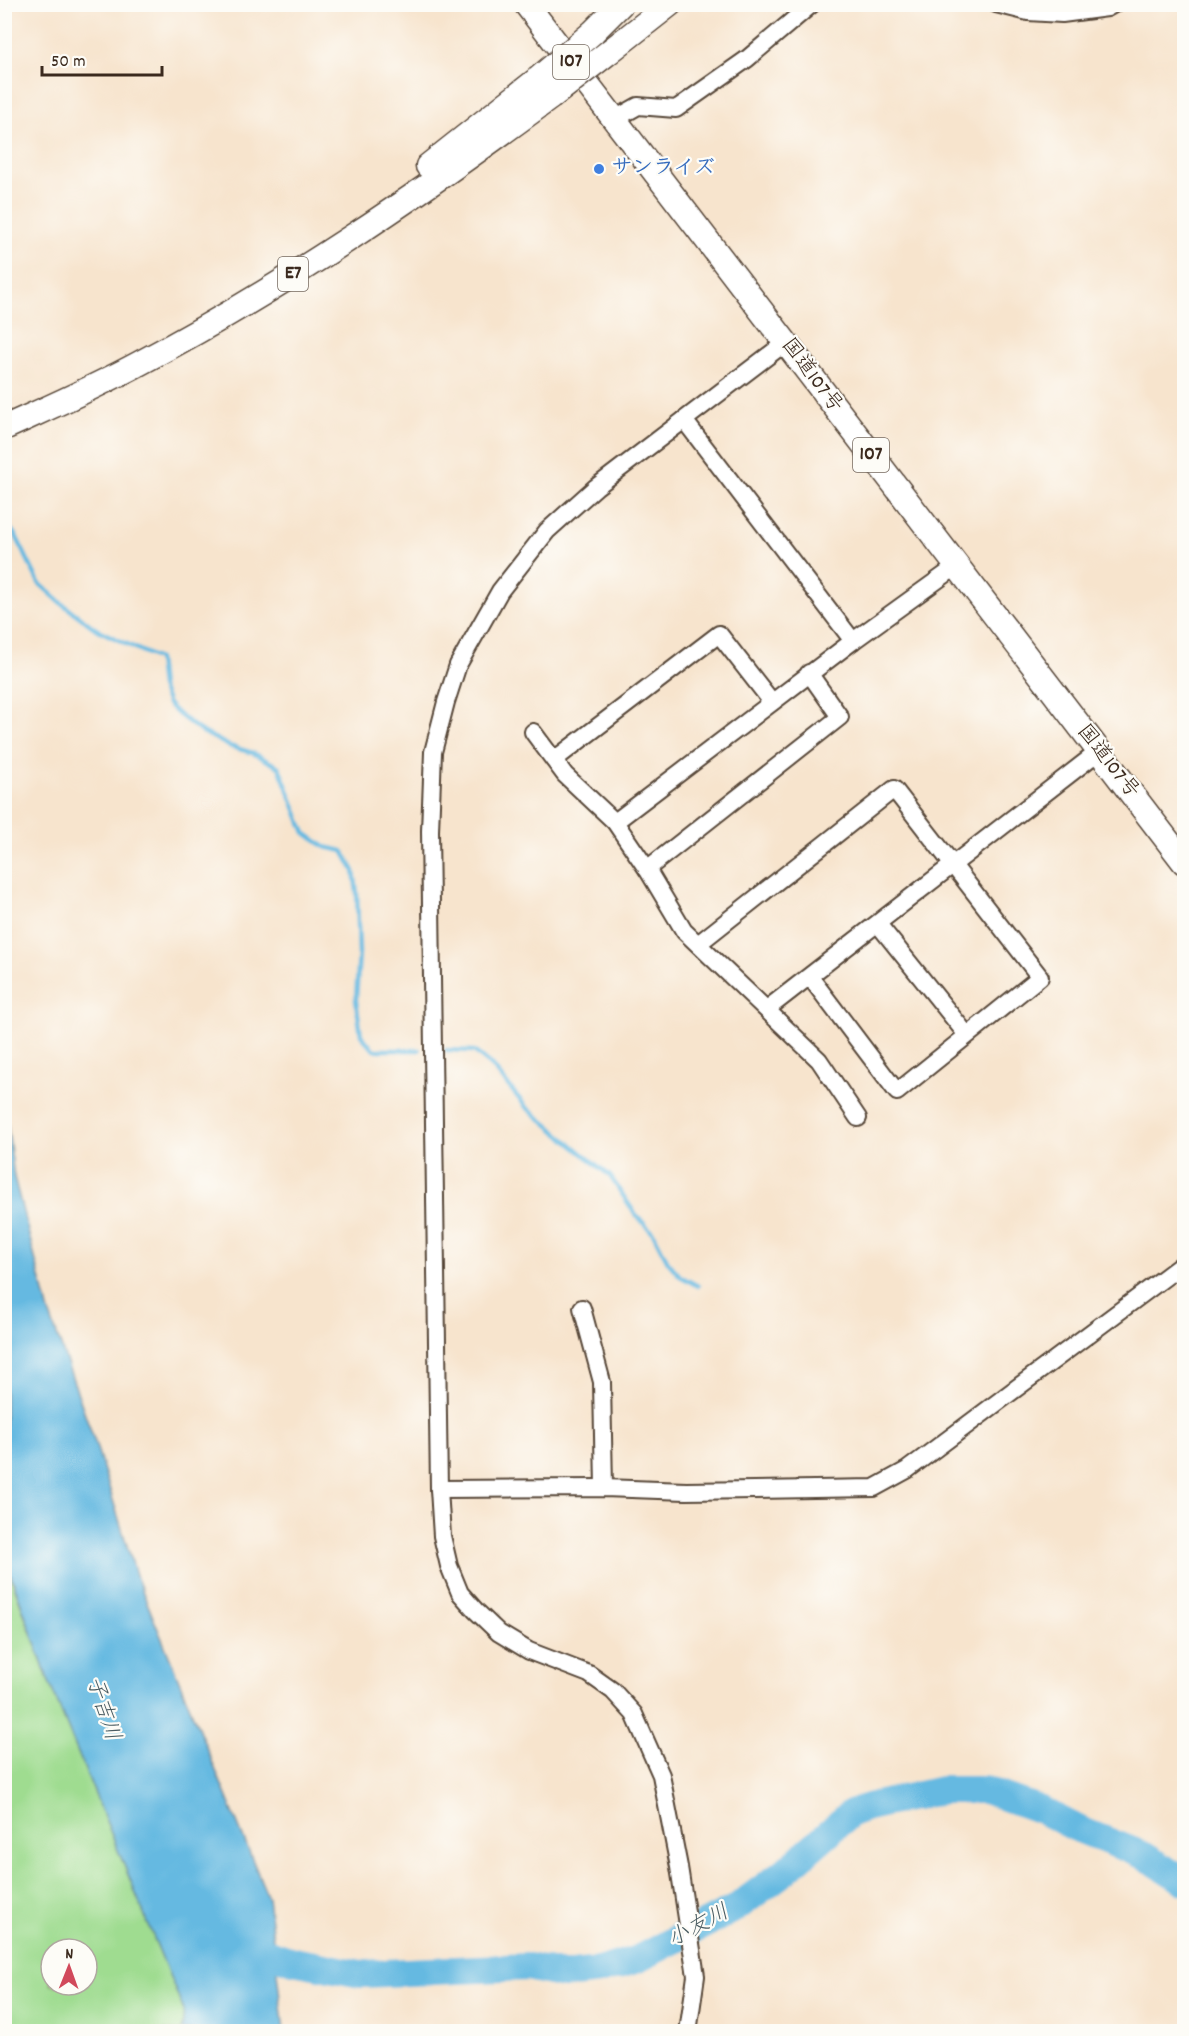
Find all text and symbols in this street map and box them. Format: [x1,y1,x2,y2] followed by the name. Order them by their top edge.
[42,39,162,77] scale bar
[553,45,589,79] road number: 107
[51,50,86,75] text: 50 m
[611,154,715,184] place label: サンライズ
[592,162,606,176] marker: サンライズ
[278,257,308,291] road number: E7
[773,332,849,420] street label: 国道107号
[853,438,889,472] road number: 107
[1068,718,1146,806] street label: 国道107号
[77,1673,127,1745] water label: 子吉川
[663,1898,735,1956] water label: 小友川
[39,1937,99,1997] north arrow
[65,1943,73,1966] text: N

